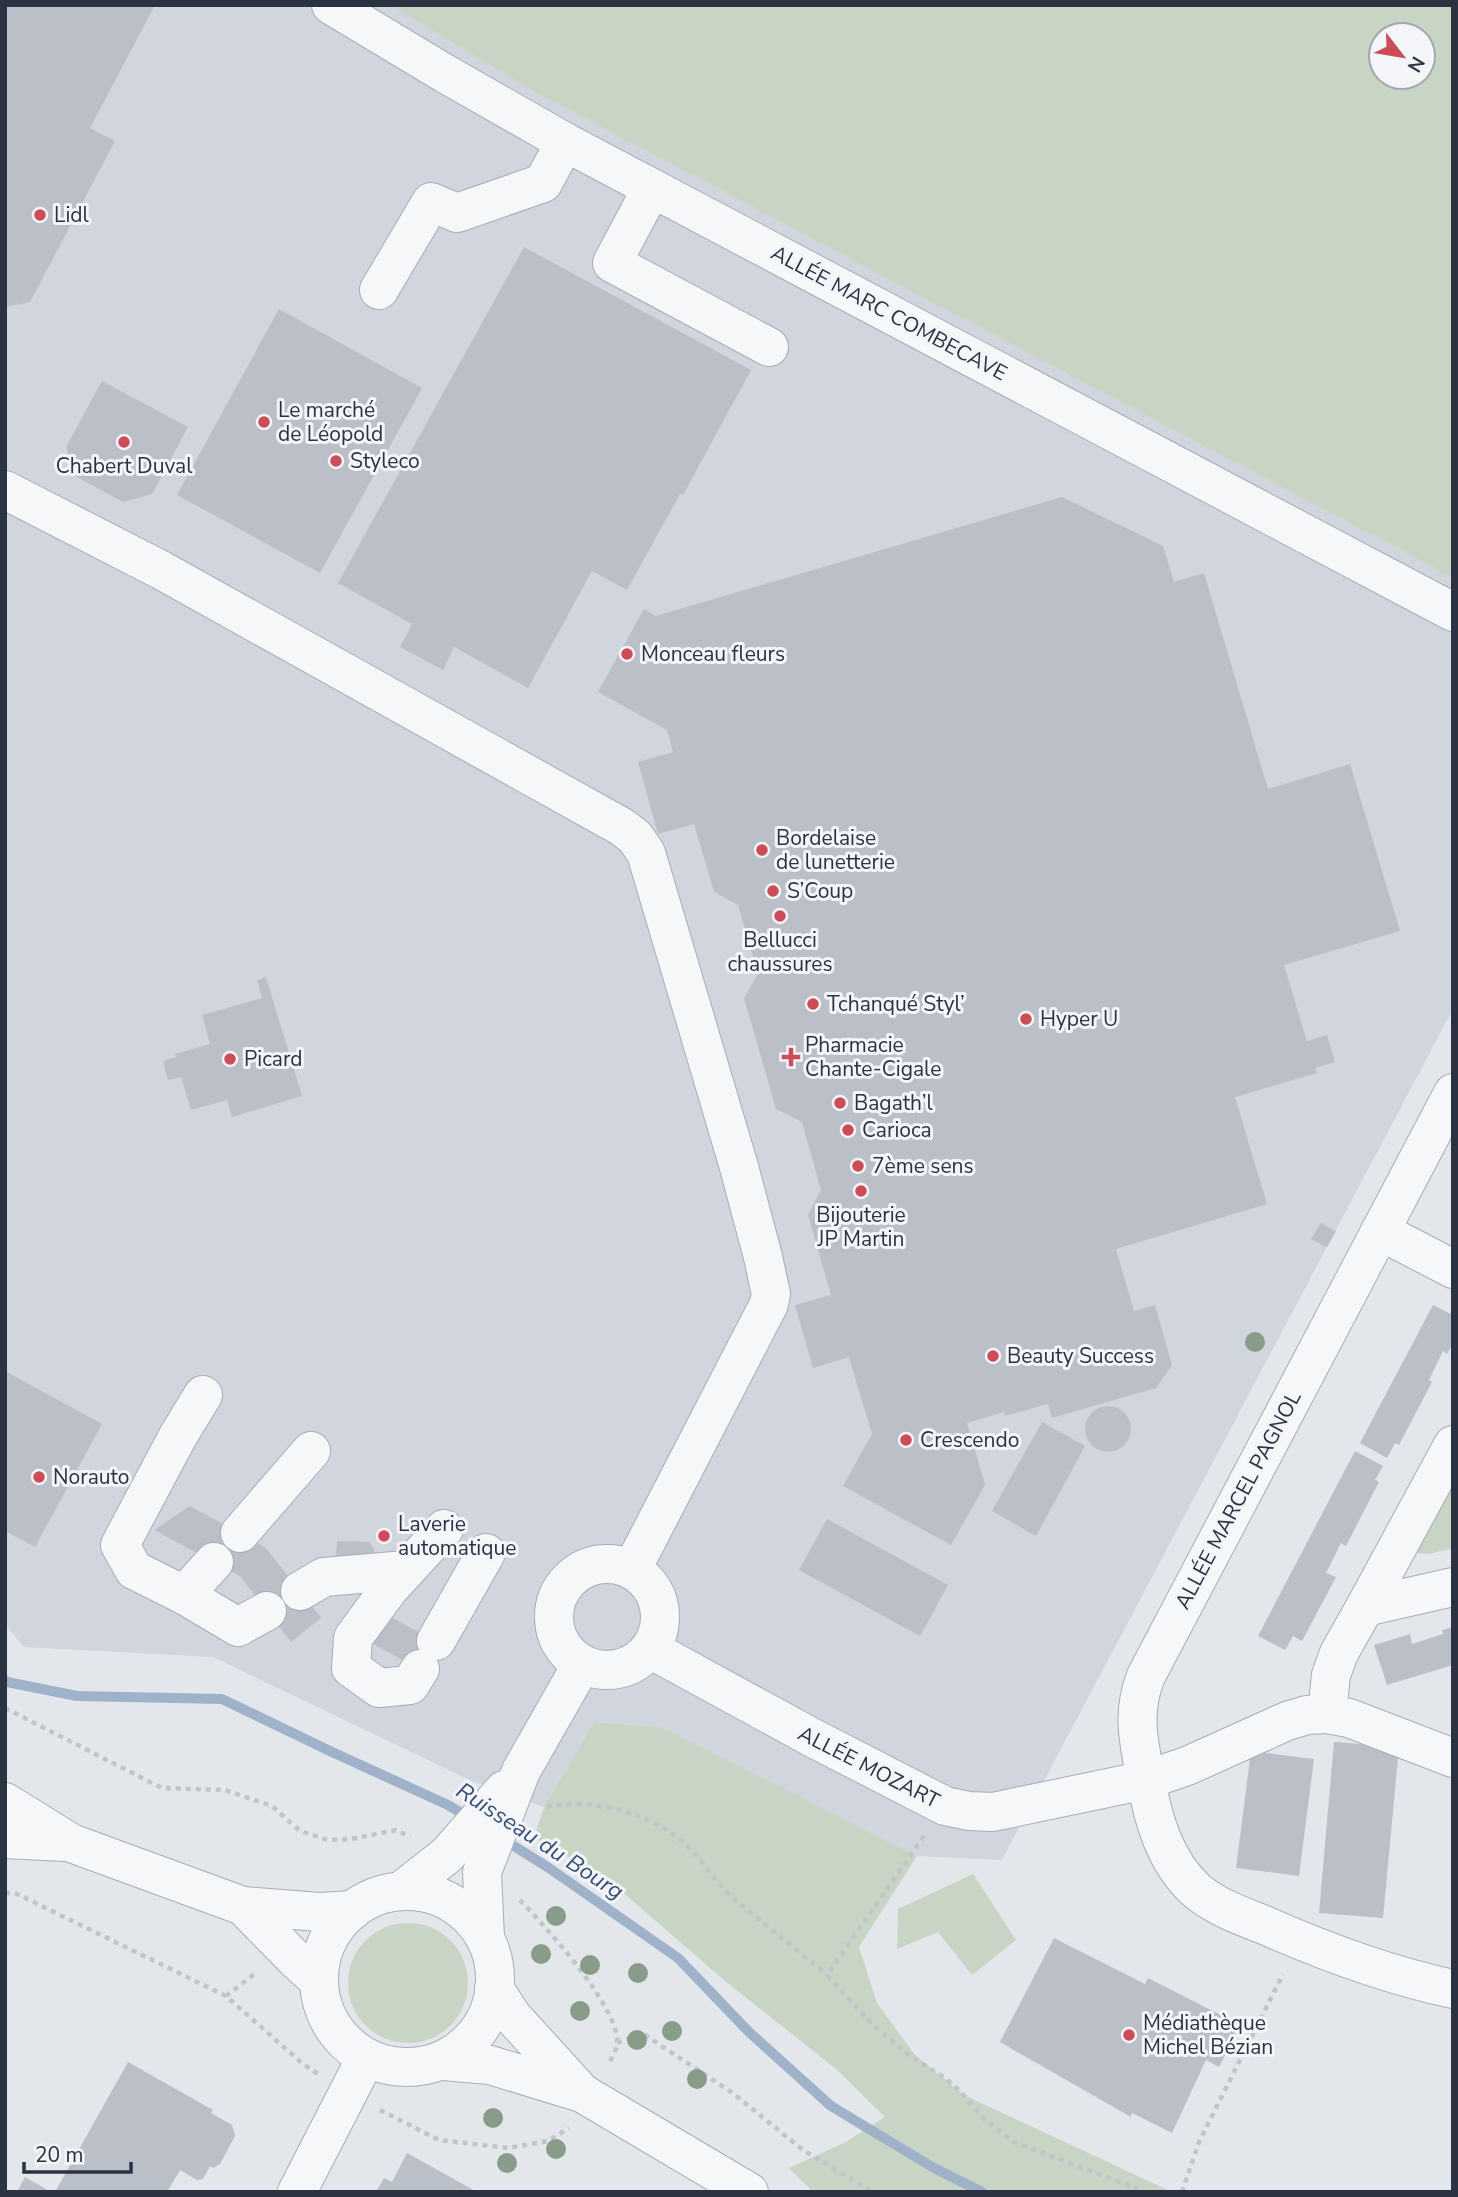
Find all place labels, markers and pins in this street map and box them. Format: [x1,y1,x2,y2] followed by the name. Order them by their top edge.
[54,201,90,229] place label: Lidl
[32,207,48,223] marker: Lidl
[278,396,383,448] place label: Le marché de Léopold
[256,414,272,430] marker: Le marché de Léopold
[116,434,132,450] marker: Chabert Duval
[350,447,420,475] place label: Styleco
[56,452,193,480] place label: Chabert Duval
[328,453,344,469] marker: Styleco
[641,640,785,668] place label: Monceau fleurs
[619,646,635,662] marker: Monceau fleurs
[776,824,895,876] place label: Bordelaise de lunetterie
[754,842,770,858] marker: Bordelaise de lunetterie
[787,877,853,905] place label: S’Coup
[765,883,781,899] marker: S’Coup
[772,908,788,924] marker: Bellucci chaussures
[727,926,833,978] place label: Bellucci chaussures
[827,990,965,1018] place label: Tchanqué Styl’
[805,996,821,1012] marker: Tchanqué Styl’
[1040,1005,1118,1033] place label: Hyper U
[1018,1011,1034,1027] marker: Hyper U
[805,1031,941,1083] place label: Pharmacie Chante-Cigale
[244,1045,303,1073] place label: Picard
[783,1049,799,1065] marker: Pharmacie Chante-Cigale
[222,1051,238,1067] marker: Picard
[854,1089,933,1117] place label: Bagath’l
[832,1095,848,1111] marker: Bagath’l
[862,1116,932,1144] place label: Carioca
[840,1122,856,1138] marker: Carioca
[872,1152,974,1180] place label: 7ème sens
[850,1158,866,1174] marker: 7ème sens
[853,1183,869,1199] marker: Bijouterie JP Martin
[816,1201,906,1253] place label: Bijouterie JP Martin
[1007,1342,1154,1370] place label: Beauty Success
[985,1348,1001,1364] marker: Beauty Success
[920,1426,1019,1454] place label: Crescendo
[898,1432,914,1448] marker: Crescendo
[53,1463,129,1491] place label: Norauto
[31,1469,47,1485] marker: Norauto
[398,1510,516,1562] place label: Laverie automatique
[376,1528,392,1544] marker: Laverie automatique
[1143,2009,1273,2061] place label: Médiathèque Michel Bézian
[1121,2027,1137,2043] marker: Médiathèque Michel Bézian

